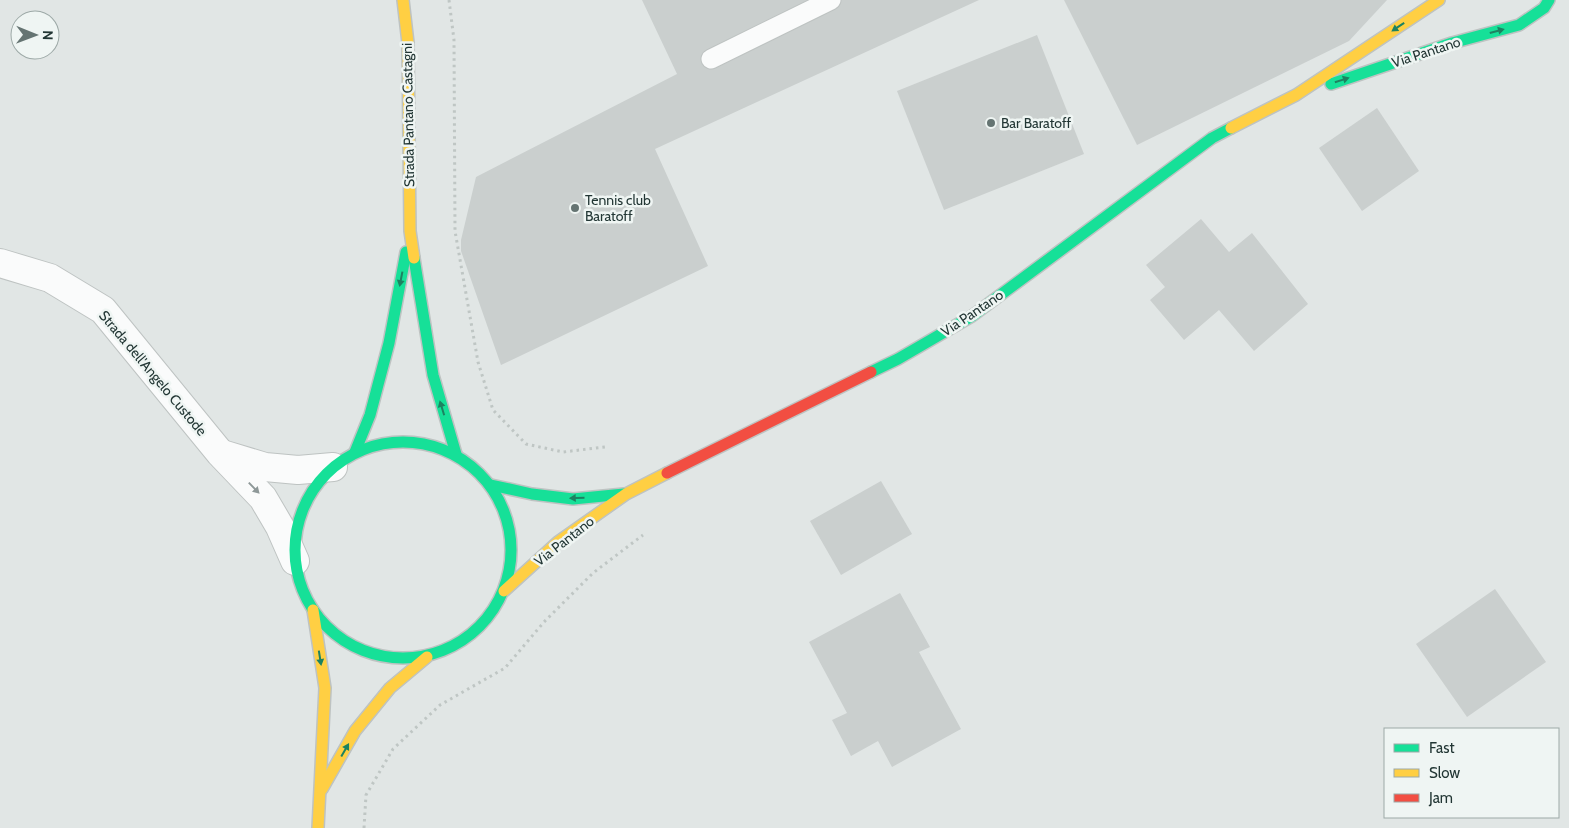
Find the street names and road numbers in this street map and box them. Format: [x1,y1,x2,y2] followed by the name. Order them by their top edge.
[1389,32,1463,72] street label: Via Pantano
[398,43,418,187] street label: Strada Pantano Castagni
[937,285,1007,340] street label: Via Pantano
[95,307,211,439] street label: Strada dell'Angelo Custode
[530,512,598,570] street label: Via Pantano

